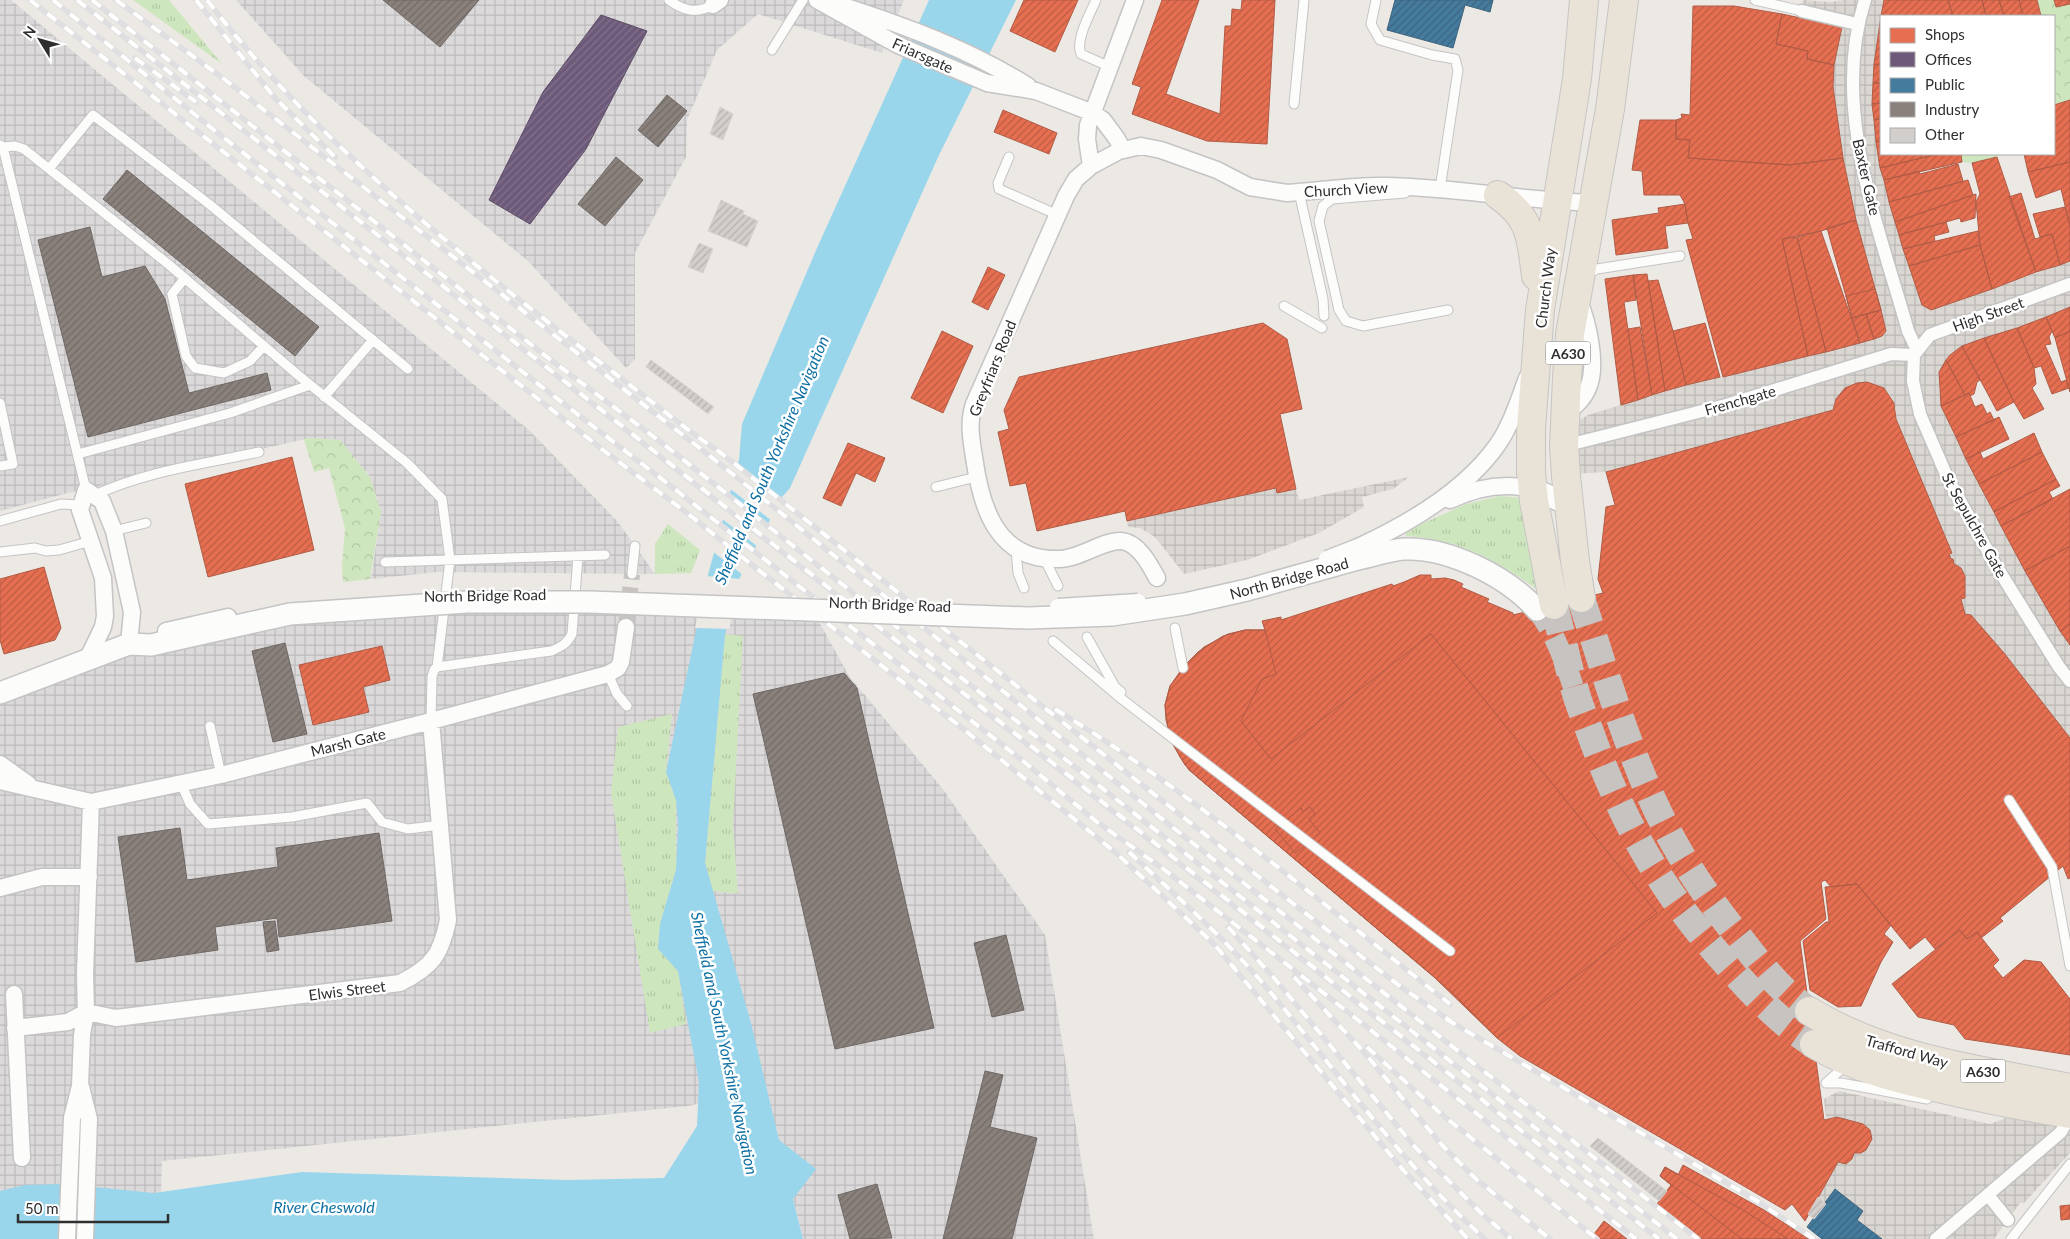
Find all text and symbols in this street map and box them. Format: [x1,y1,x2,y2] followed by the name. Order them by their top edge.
[15,15,65,65] north arrow
[1880,15,2055,155] legend
[19,22,39,41] text: N
[1925,25,1965,43] text: Shops
[890,34,956,76] street label: Friarsgate
[1925,50,1972,68] text: Offices
[1925,75,1965,93] text: Public
[1925,100,1980,118] text: Industry
[1925,125,1965,143] text: Other
[1849,137,1885,217] street label: Baxter Gate
[1304,178,1389,200] street label: Church View
[1531,247,1559,329] street label: Church Way
[1950,293,2027,335] street label: High Street
[965,317,1019,419] street label: Greyfriars Road
[710,333,832,587] water label: Sheffield and South Yorkshire Navigation
[1546,342,1590,364] road number: A630
[1702,381,1778,419] street label: Frenchgate
[1939,469,2011,581] street label: St Sepulchre Gate
[1228,553,1350,603] street label: North Bridge Road
[424,585,546,605] street label: North Bridge Road
[828,593,952,615] street label: North Bridge Road
[309,724,388,760] street label: Marsh Gate
[688,910,762,1176] water label: Sheffield and South Yorkshire Navigation
[308,976,387,1004] street label: Elwis Street
[1864,1031,1951,1071] street label: Trafford Way
[1960,1060,2006,1082] road number: A630
[18,1192,168,1224] scale bar
[273,1197,375,1216] water label: River Cheswold
[25,1199,59,1217] text: 50 m

